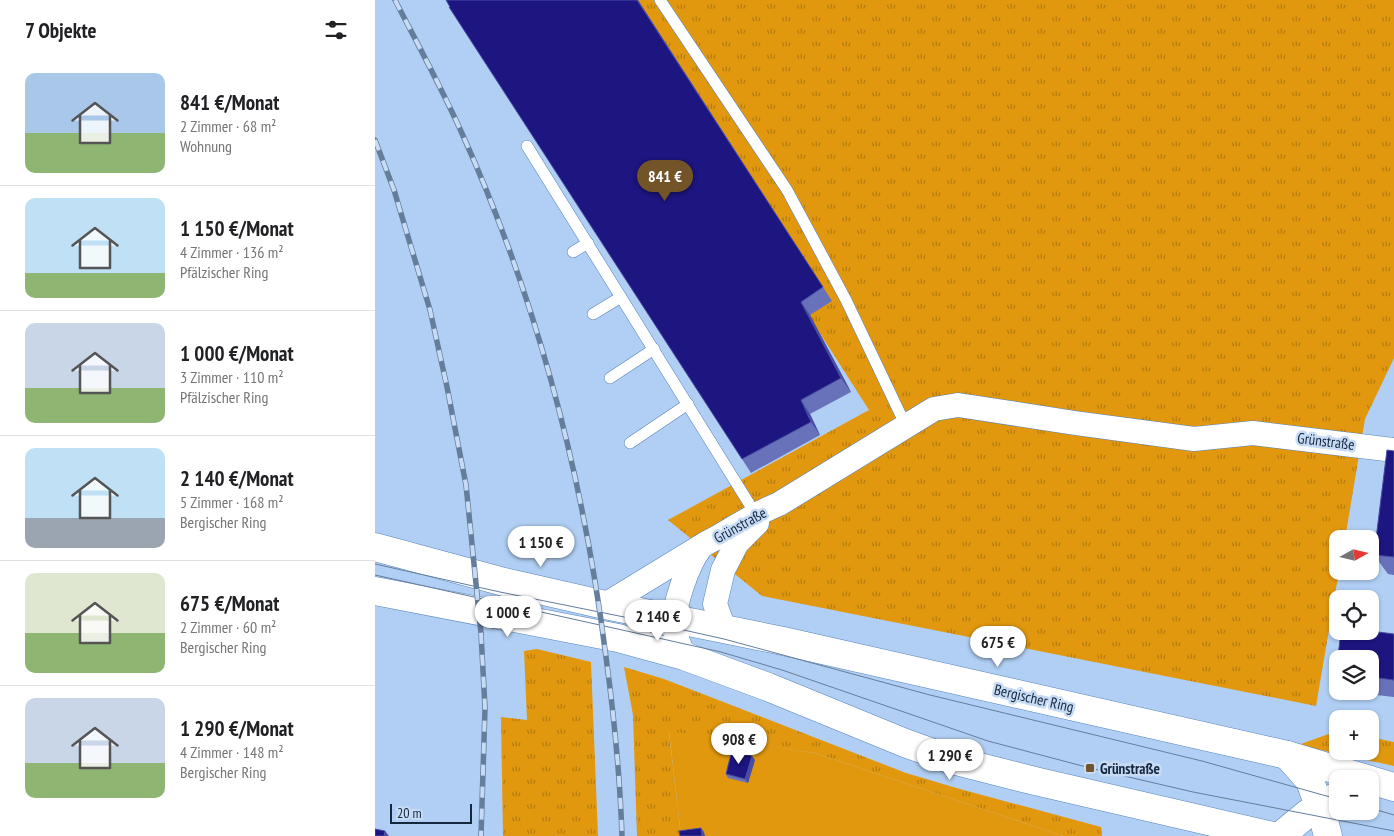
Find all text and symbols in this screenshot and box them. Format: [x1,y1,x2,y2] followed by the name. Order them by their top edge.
[322,16,350,44] icon: filters
[25,17,97,44] text: 7 Objekte
[180,89,279,116] text: 841 €/Monat
[65,93,125,153] icon: home
[180,116,276,136] text: 2 Zimmer · 68 m²
[180,136,232,156] text: Wohnung
[630,160,700,202] pin: 841 €
[648,166,682,186] text: 841 €
[180,215,294,242] text: 1 150 €/Monat
[65,218,125,278] icon: home
[180,242,284,262] text: 4 Zimmer · 136 m²
[180,262,268,282] text: Pfälzischer Ring
[180,340,294,367] text: 1 000 €/Monat
[65,343,125,403] icon: home
[180,367,284,387] text: 3 Zimmer · 110 m²
[180,387,268,407] text: Pfälzischer Ring
[1296,428,1356,454] street label: Grünstraße
[180,465,294,492] text: 2 140 €/Monat
[65,468,125,528] icon: home
[180,492,284,512] text: 5 Zimmer · 168 m²
[710,503,770,547] street label: Grünstraße
[180,512,267,532] text: Bergischer Ring
[495,526,587,568] pin: 1 150 €
[1329,530,1379,580] north arrow
[1329,530,1379,820] map controls
[519,532,563,552] text: 1 150 €
[180,590,279,617] text: 675 €/Monat
[1329,590,1379,640] button: locate
[65,593,125,653] icon: home
[462,596,554,638] pin: 1 000 €
[612,600,704,642] pin: 2 140 €
[486,602,530,622] text: 1 000 €
[636,606,680,626] text: 2 140 €
[180,617,276,637] text: 2 Zimmer · 60 m²
[963,626,1033,668] pin: 675 €
[981,632,1015,652] text: 675 €
[180,637,267,657] text: Bergischer Ring
[1329,650,1379,700] button: layers
[992,680,1076,716] street label: Bergischer Ring
[1329,710,1379,760] button: +
[180,715,294,742] text: 1 290 €/Monat
[65,718,125,778] icon: home
[704,722,774,765] pin: 908 €
[722,729,756,749] text: 908 €
[904,738,996,781] pin: 1 290 €
[180,742,284,762] text: 4 Zimmer · 148 m²
[928,745,972,765] text: 1 290 €
[1100,759,1160,778] place label: Grünstraße
[180,762,267,782] text: Bergischer Ring
[1084,762,1096,774] marker: Grünstraße
[1329,770,1379,820] button: −
[390,801,473,824] scale bar
[397,804,422,822] text: 20 m

